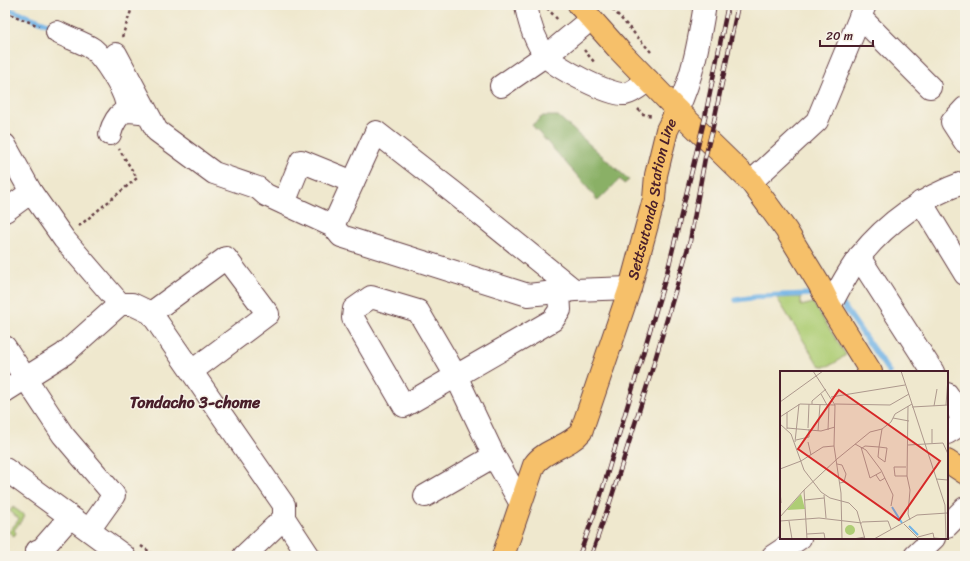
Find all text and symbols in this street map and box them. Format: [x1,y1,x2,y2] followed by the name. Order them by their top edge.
[820,22,873,48] scale bar
[826,25,853,47] text: 20 m
[620,113,684,283] street label: Settsutonda Station Line
[780,371,948,539] inset map
[130,388,261,417] district label: Tondacho 3-chome

